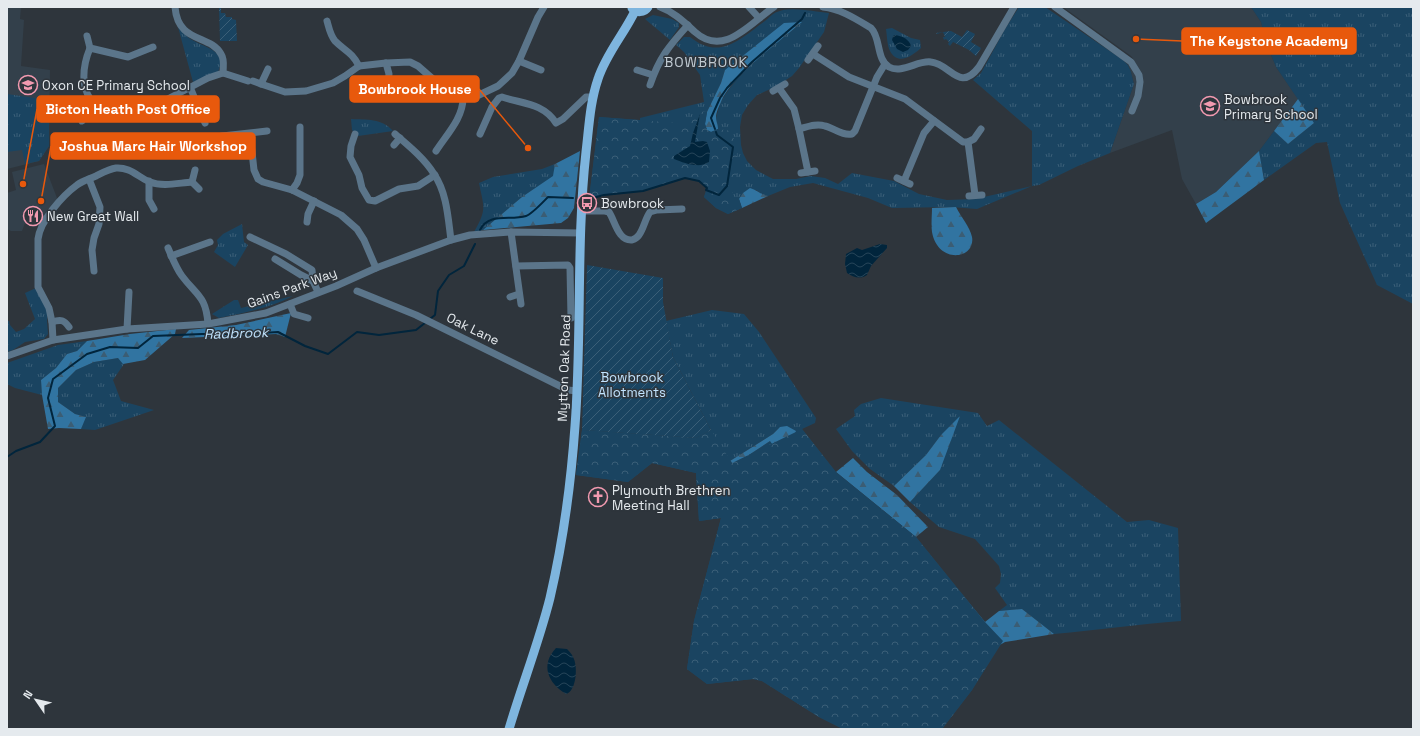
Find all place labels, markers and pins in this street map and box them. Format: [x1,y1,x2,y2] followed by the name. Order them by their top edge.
[1182,28,1356,54] callout: The Keystone Academy
[17,74,39,96] school or university icon: Oxon CE Primary School
[350,76,479,102] callout: Bowbrook House
[42,77,190,94] place label: Oxon CE Primary School
[1224,91,1318,123] place label: Bowbrook Primary School
[1199,95,1221,117] school or university icon: Bowbrook Primary School
[37,96,219,122] callout: Bicton Heath Post Office
[51,133,255,159] callout: Joshua Marc Hair Workshop
[576,192,598,214] bus stop icon: Bowbrook
[601,195,664,212] place label: Bowbrook
[22,205,44,227] restaurant icon: New Great Wall
[47,208,139,225] place label: New Great Wall
[612,482,730,514] place label: Plymouth Brethren Meeting Hall
[587,486,609,508] church icon: Plymouth Brethren Meeting Hall

